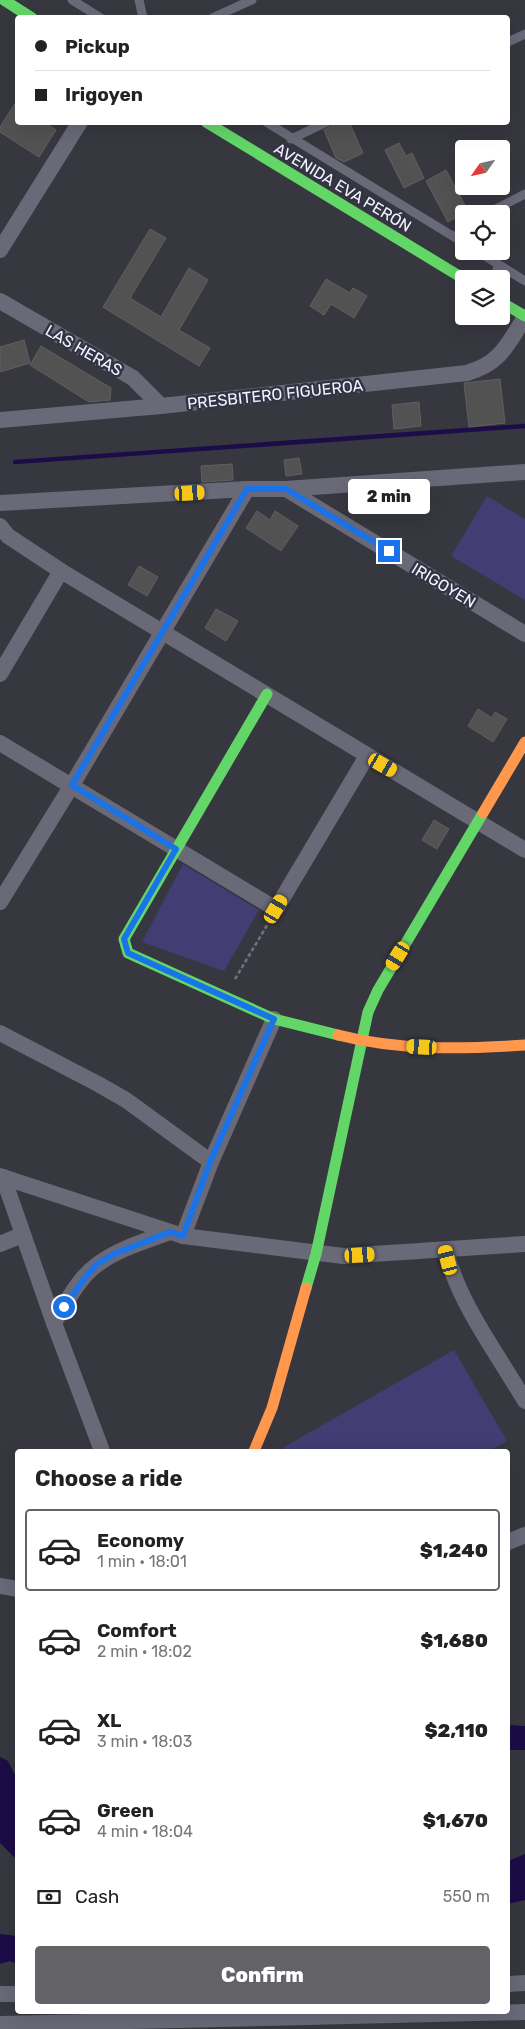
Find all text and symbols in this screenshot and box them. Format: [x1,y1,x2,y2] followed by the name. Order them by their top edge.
[65,35,130,58] text: Pickup
[65,83,143,106] text: Irigoyen
[271,138,415,236] street label: AVENIDA EVA PERÓN
[455,140,510,195] north arrow
[455,140,510,325] map controls
[455,205,510,260] button: locate
[455,270,510,325] button: layers
[42,321,126,380] street label: LAS HERAS
[186,376,364,413] street label: PRESBITERO FIGUEROA
[348,478,430,514] callout: 2 min
[174,485,205,501] car
[367,487,411,506] text: 2 min
[378,540,400,562] route end
[408,559,479,612] street label: IRIGOYEN
[366,751,399,779] car
[262,892,289,926] car
[383,939,412,973] car
[406,1039,437,1055] car
[437,1244,458,1276] car
[344,1247,375,1263] car
[53,1296,75,1318] route start
[35,1465,182,1492] text: Choose a ride
[37,1528,82,1573] icon: car
[97,1529,184,1552] text: Economy
[420,1539,488,1562] text: $1,240
[97,1552,187,1571] text: 1 min · 18:01
[37,1618,82,1663] icon: car
[97,1619,177,1642] text: Comfort
[420,1629,488,1652] text: $1,680
[97,1642,192,1661] text: 2 min · 18:02
[37,1708,82,1753] icon: car
[97,1709,121,1732] text: XL
[424,1719,488,1742] text: $2,110
[97,1732,192,1751] text: 3 min · 18:03
[37,1798,82,1843] icon: car
[97,1799,154,1822] text: Green
[423,1809,488,1832] text: $1,670
[97,1822,193,1841] text: 4 min · 18:04
[35,1883,63,1911] icon: cash
[75,1885,119,1908] text: Cash
[443,1887,490,1906] text: 550 m
[35,1946,490,2004] button: Confirm

